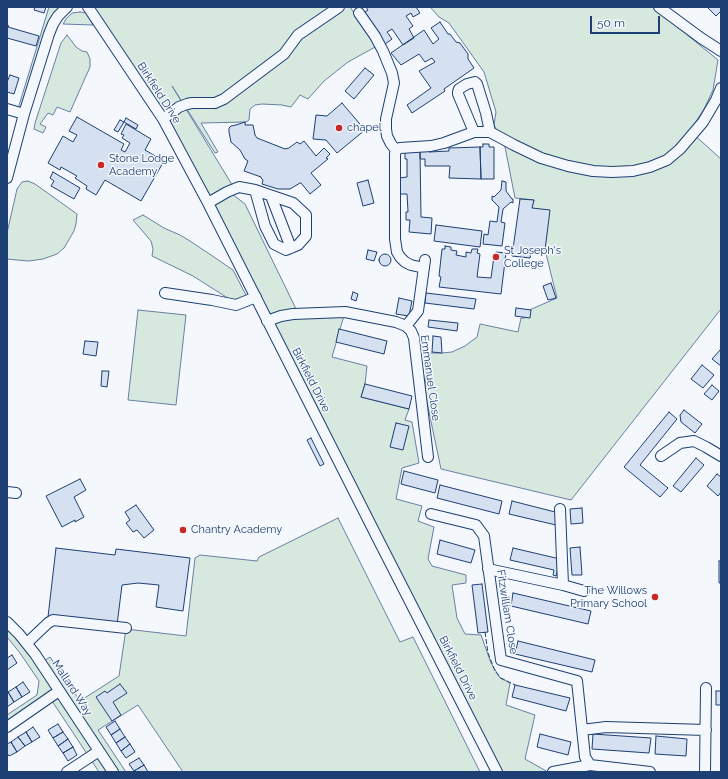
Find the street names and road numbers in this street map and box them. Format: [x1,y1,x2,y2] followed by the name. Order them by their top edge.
[134,60,184,126] street label: Birkfield Drive
[417,334,443,422] street label: Emmanuel Close
[289,346,333,414] street label: Birkfield Drive
[494,569,520,655] street label: Fitzwilliam Close
[436,634,480,702] street label: Birkfield Drive
[49,658,95,718] street label: Mallard Way

